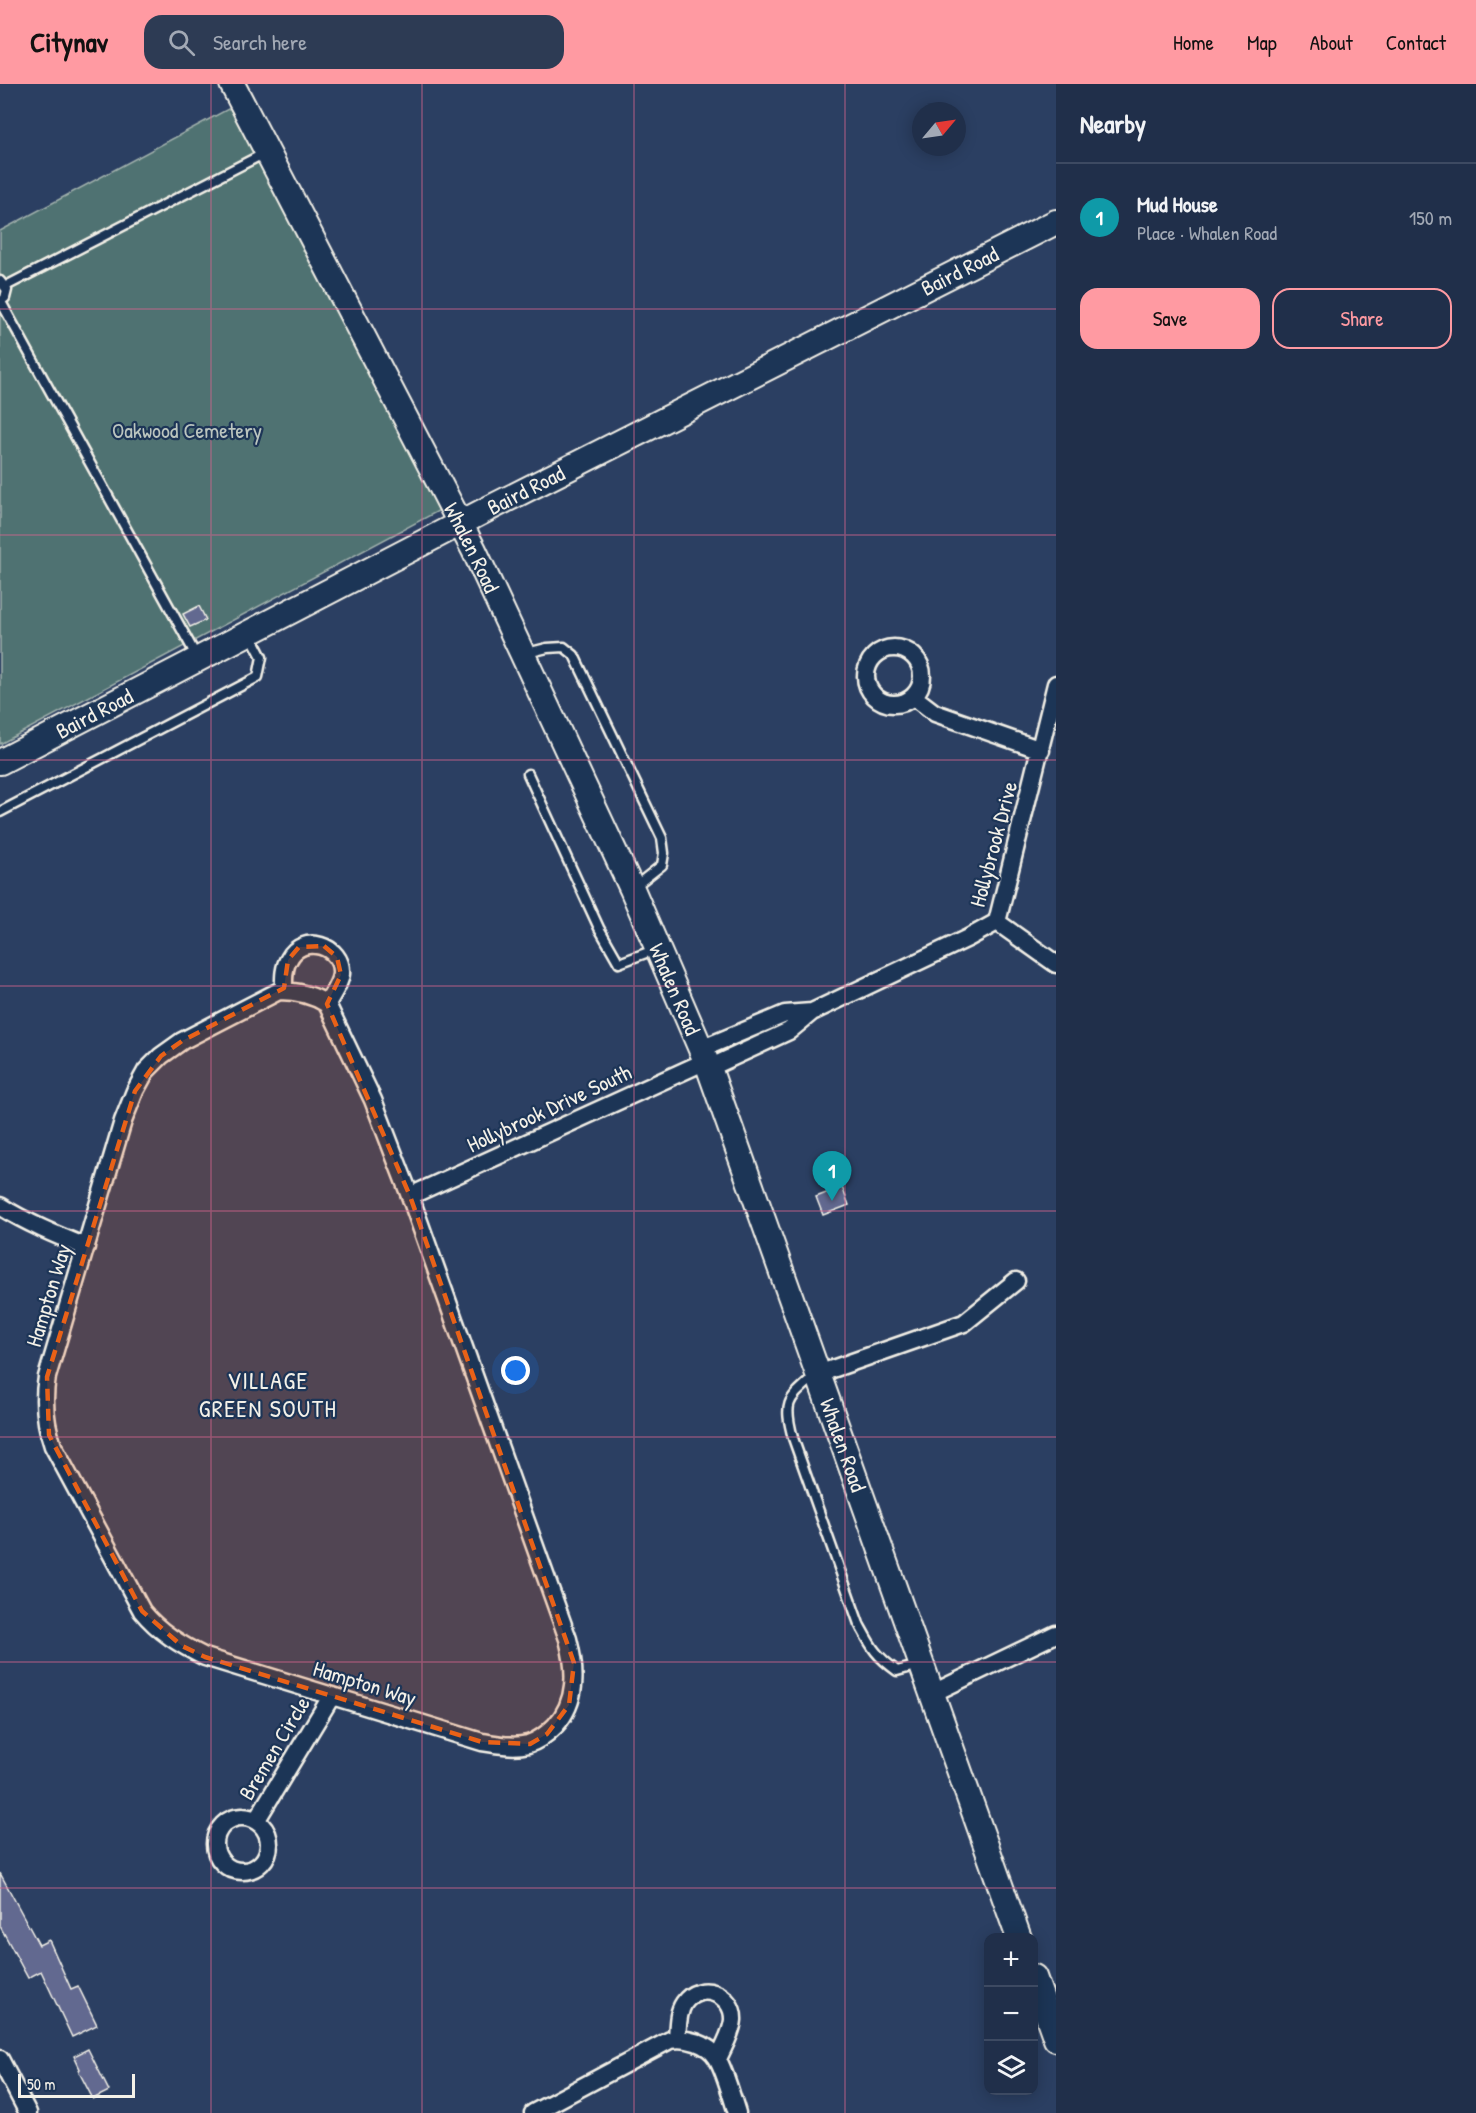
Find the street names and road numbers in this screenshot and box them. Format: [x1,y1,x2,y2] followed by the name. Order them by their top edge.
[916,238,1004,303] street label: Baird Road
[482,458,570,522] street label: Baird Road
[437,497,507,598] street label: Whalen Road
[50,681,138,746] street label: Baird Road
[962,778,1024,910] street label: Hollybrook Drive
[642,938,708,1040] street label: Whalen Road
[462,1057,636,1159] street label: Hollybrook Drive South
[18,1240,78,1350] street label: Hampton Way
[813,1394,874,1496] street label: Whalen Road
[310,1653,420,1713] street label: Hampton Way
[231,1690,317,1805] street label: Bremen Circle

